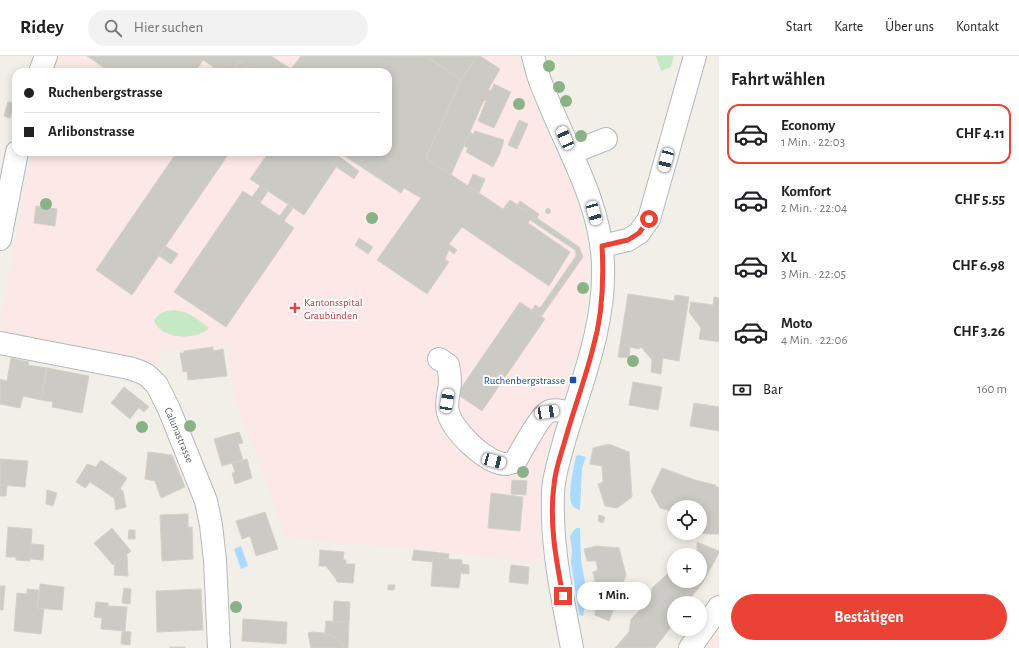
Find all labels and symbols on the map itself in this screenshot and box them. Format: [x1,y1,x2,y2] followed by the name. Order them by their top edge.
[555,125,575,151] car
[657,147,675,173] car
[585,200,603,226] car
[640,210,658,228] route start
[304,297,363,321] place label: Kantonsspital Graubünden
[289,302,301,314] marker: Kantonsspital Graubünden
[484,375,565,386] place label: Ruchenbergstrasse
[568,375,578,385] marker: Ruchenbergstrasse
[439,388,455,414] car
[534,404,560,420] car
[162,406,196,464] street label: Calunastrasse
[481,452,507,470] car
[577,582,651,610] callout: 1 Min.
[554,587,572,605] route end

